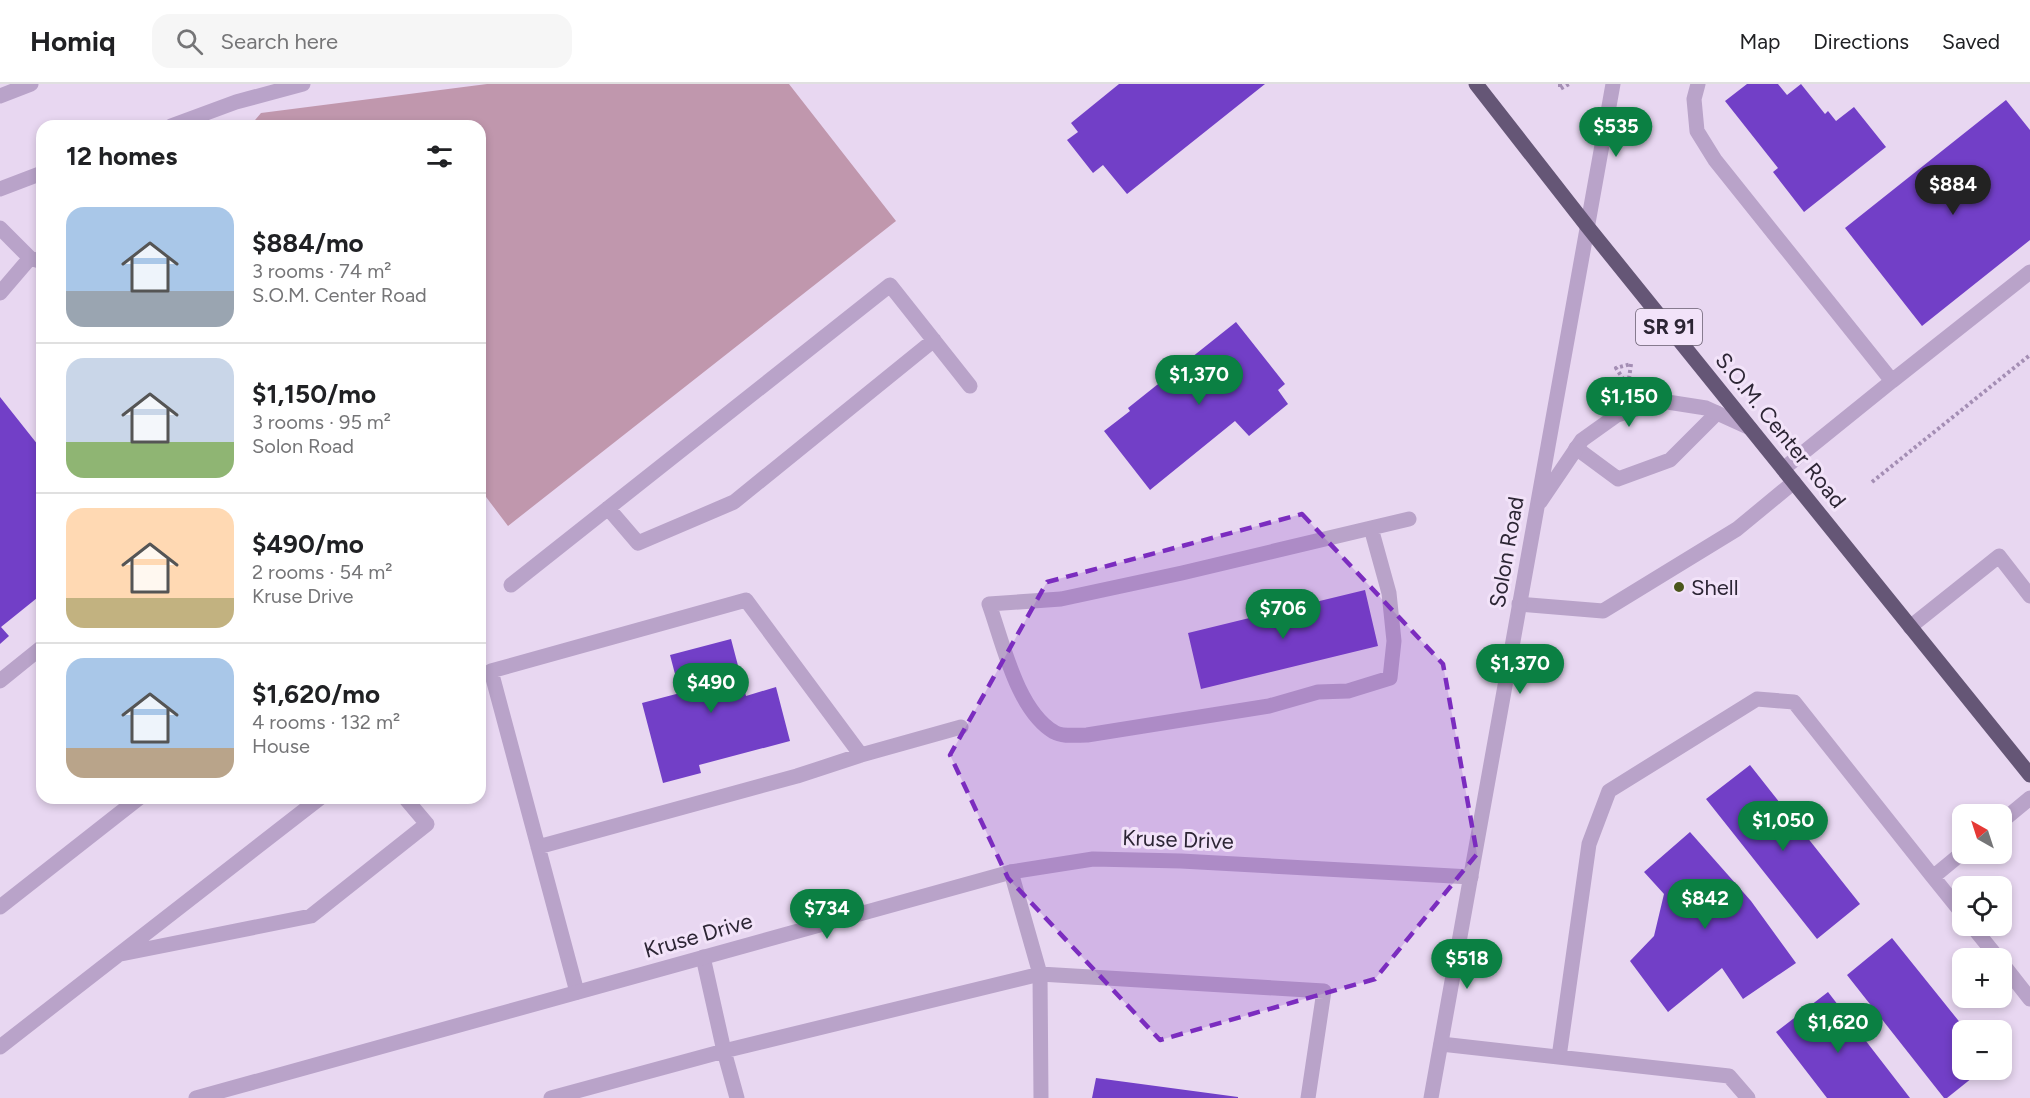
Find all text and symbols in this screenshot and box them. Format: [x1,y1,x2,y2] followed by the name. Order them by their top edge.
[152,14,572,68] search box
[30,24,116,58] text: Homiq
[173,25,206,58] icon: search
[221,28,338,55] text: Search here
[1739,29,1780,54] text: Map
[1813,29,1909,54] text: Directions
[1942,29,2000,54] text: Saved
[1580,107,1652,158] pin: $535
[1593,114,1639,138] text: $535
[66,140,177,172] text: 12 homes
[423,140,456,173] icon: filters
[1917,165,1989,216] pin: $884
[1929,172,1977,196] text: $884
[252,227,364,259] text: $884/mo
[114,231,186,303] icon: home
[252,259,391,283] text: 3 rooms · 74 m²
[252,283,427,307] text: S.O.M. Center Road
[1636,309,1702,345] road number: SR 91
[1710,347,1852,514] street label: S.O.M. Center Road
[1150,355,1248,406] pin: $1,370
[1169,362,1229,386] text: $1,370
[1580,377,1678,428] pin: $1,150
[252,378,376,410] text: $1,150/mo
[114,382,186,454] icon: home
[1600,384,1658,408] text: $1,150
[252,410,391,434] text: 3 rooms · 95 m²
[252,434,354,458] text: Solon Road
[1483,494,1530,610] street label: Solon Road
[252,528,364,560] text: $490/mo
[114,532,186,604] icon: home
[252,560,392,584] text: 2 rooms · 54 m²
[1691,574,1738,601] place label: Shell
[1672,580,1686,594] marker: Shell
[252,584,354,608] text: Kruse Drive
[1247,589,1319,640] pin: $706
[1260,596,1306,620] text: $706
[1471,644,1569,695] pin: $1,370
[1490,651,1550,675] text: $1,370
[675,663,747,714] pin: $490
[687,670,735,694] text: $490
[252,678,380,710] text: $1,620/mo
[114,682,186,754] icon: home
[252,710,400,734] text: 4 rooms · 132 m²
[252,734,310,758] text: House
[1734,801,1832,852] pin: $1,050
[1952,804,2012,864] north arrow
[1952,804,2012,1080] map controls
[1752,808,1814,832] text: $1,050
[1122,824,1234,855] street label: Kruse Drive
[1952,876,2012,936] button: locate
[1669,879,1741,930] pin: $842
[1681,886,1729,910] text: $842
[791,889,863,940] pin: $734
[804,896,850,920] text: $734
[641,907,756,964] street label: Kruse Drive
[1431,939,1503,990] pin: $518
[1445,946,1489,970] text: $518
[1952,948,2012,1008] button: +
[1789,1003,1887,1054] pin: $1,620
[1808,1010,1868,1034] text: $1,620
[1952,1020,2012,1080] button: −

